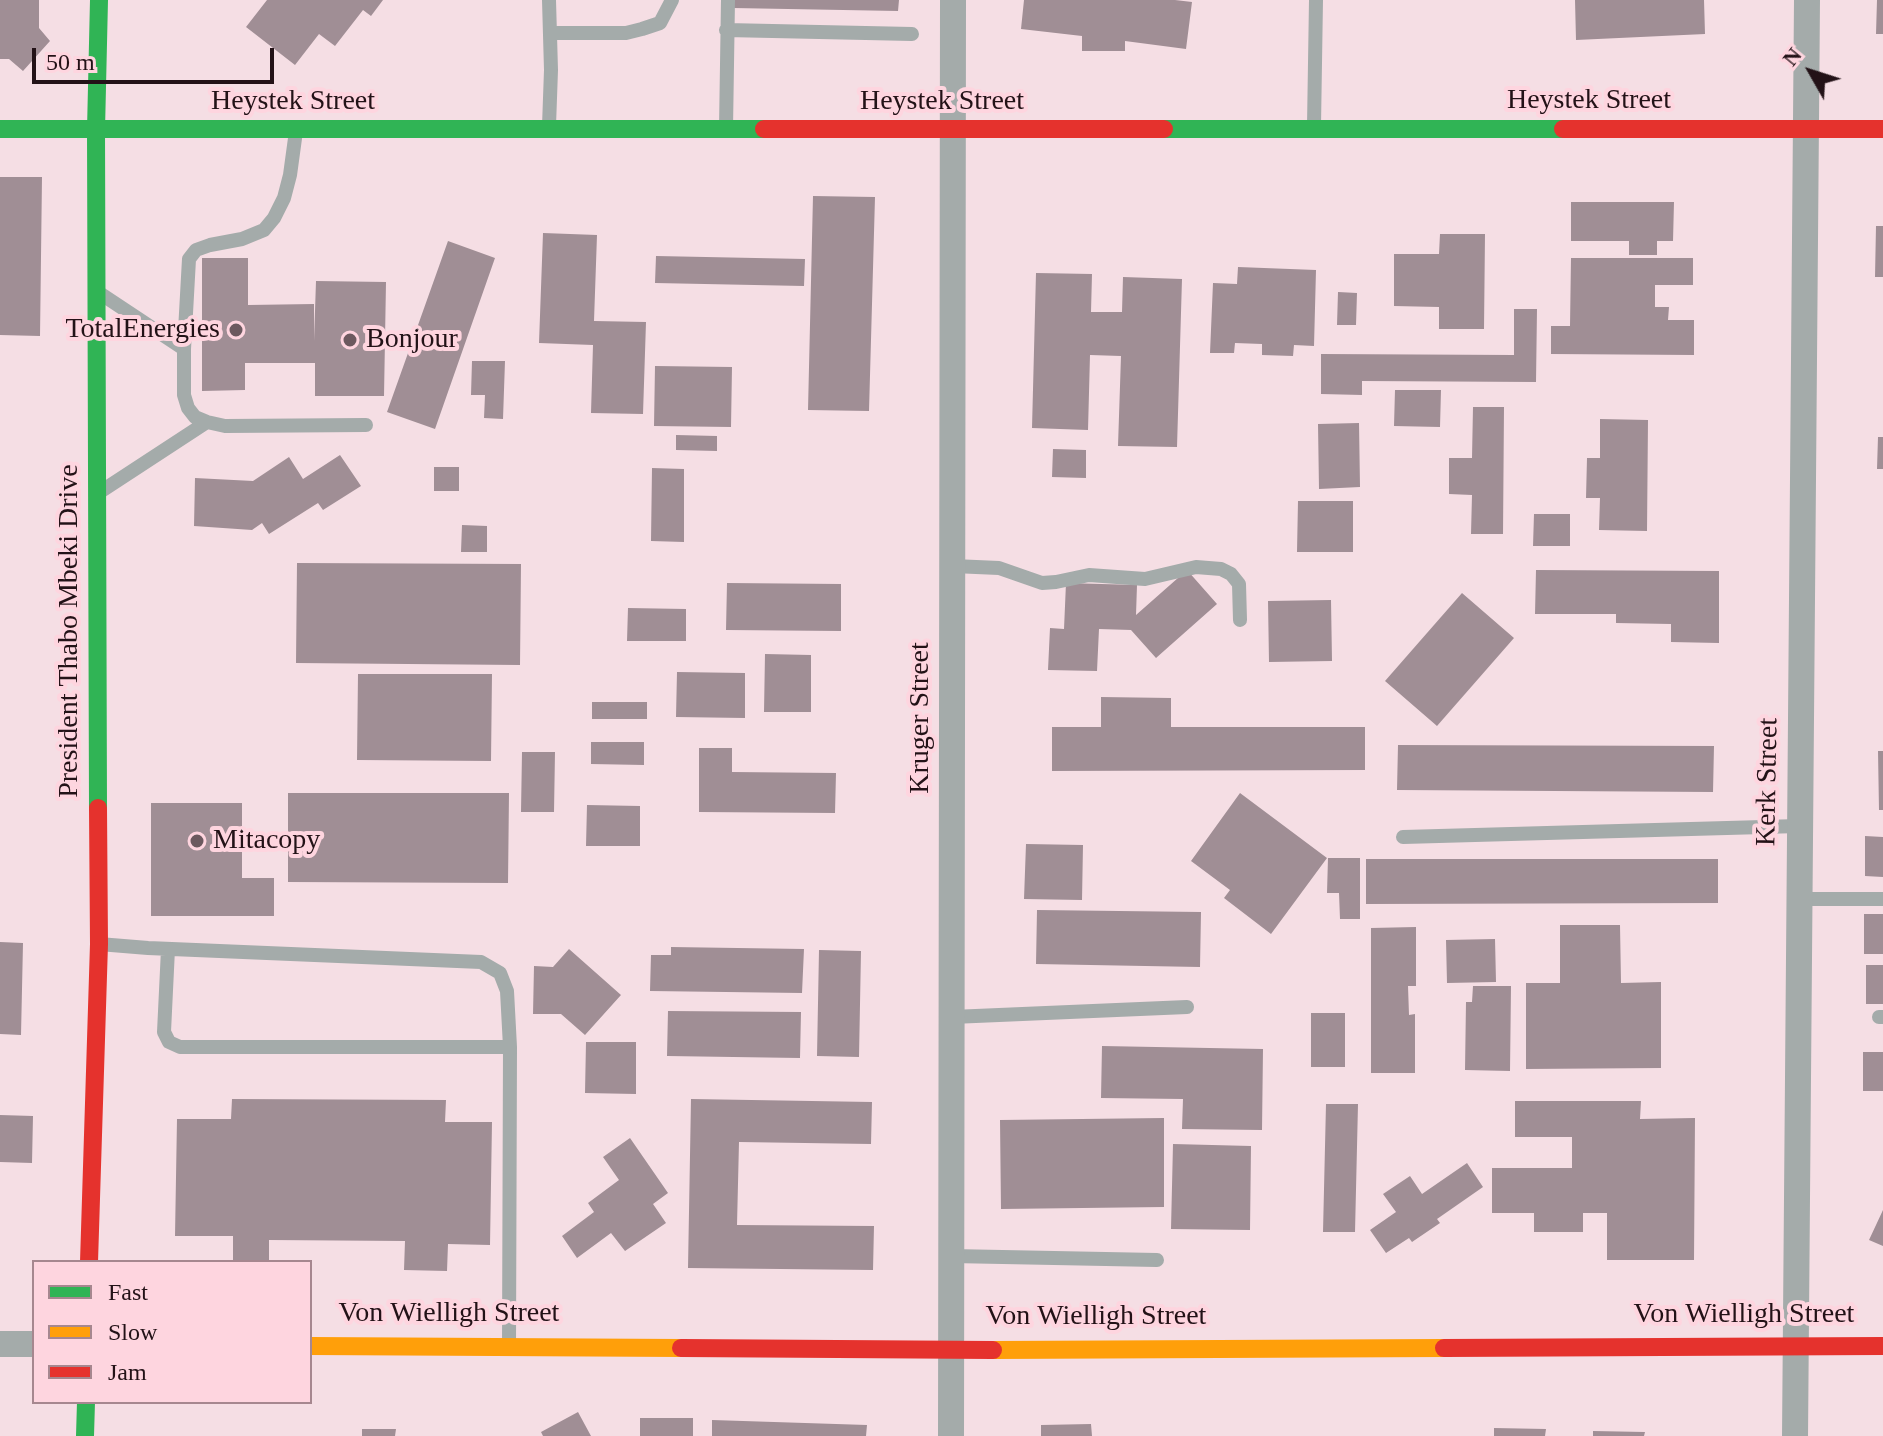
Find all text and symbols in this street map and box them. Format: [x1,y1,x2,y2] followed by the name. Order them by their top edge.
[36,32,278,82] scale bar
[1771,32,1851,112] north arrow
[1777,43,1807,71] text: N
[46,49,95,75] text: 50 m
[1507,84,1671,118] street label: Heystek Street
[211,85,375,119] street label: Heystek Street
[860,85,1024,119] street label: Heystek Street
[65,313,220,347] place label: TotalEnergies
[227,321,245,339] marker: TotalEnergies
[366,323,458,357] place label: Bonjour
[341,331,359,349] marker: Bonjour
[53,464,87,798] street label: President Thabo Mbeki Drive
[904,642,938,794] street label: Kruger Street
[1750,718,1786,846] street label: Kerk Street
[213,824,320,858] place label: Mitacopy
[188,832,206,850] marker: Mitacopy
[32,1260,312,1404] legend
[108,1279,148,1305] text: Fast
[339,1297,559,1331] street label: Von Wielligh Street
[1634,1298,1854,1332] street label: Von Wielligh Street
[986,1300,1206,1334] street label: Von Wielligh Street
[108,1319,157,1345] text: Slow
[108,1359,147,1385] text: Jam

